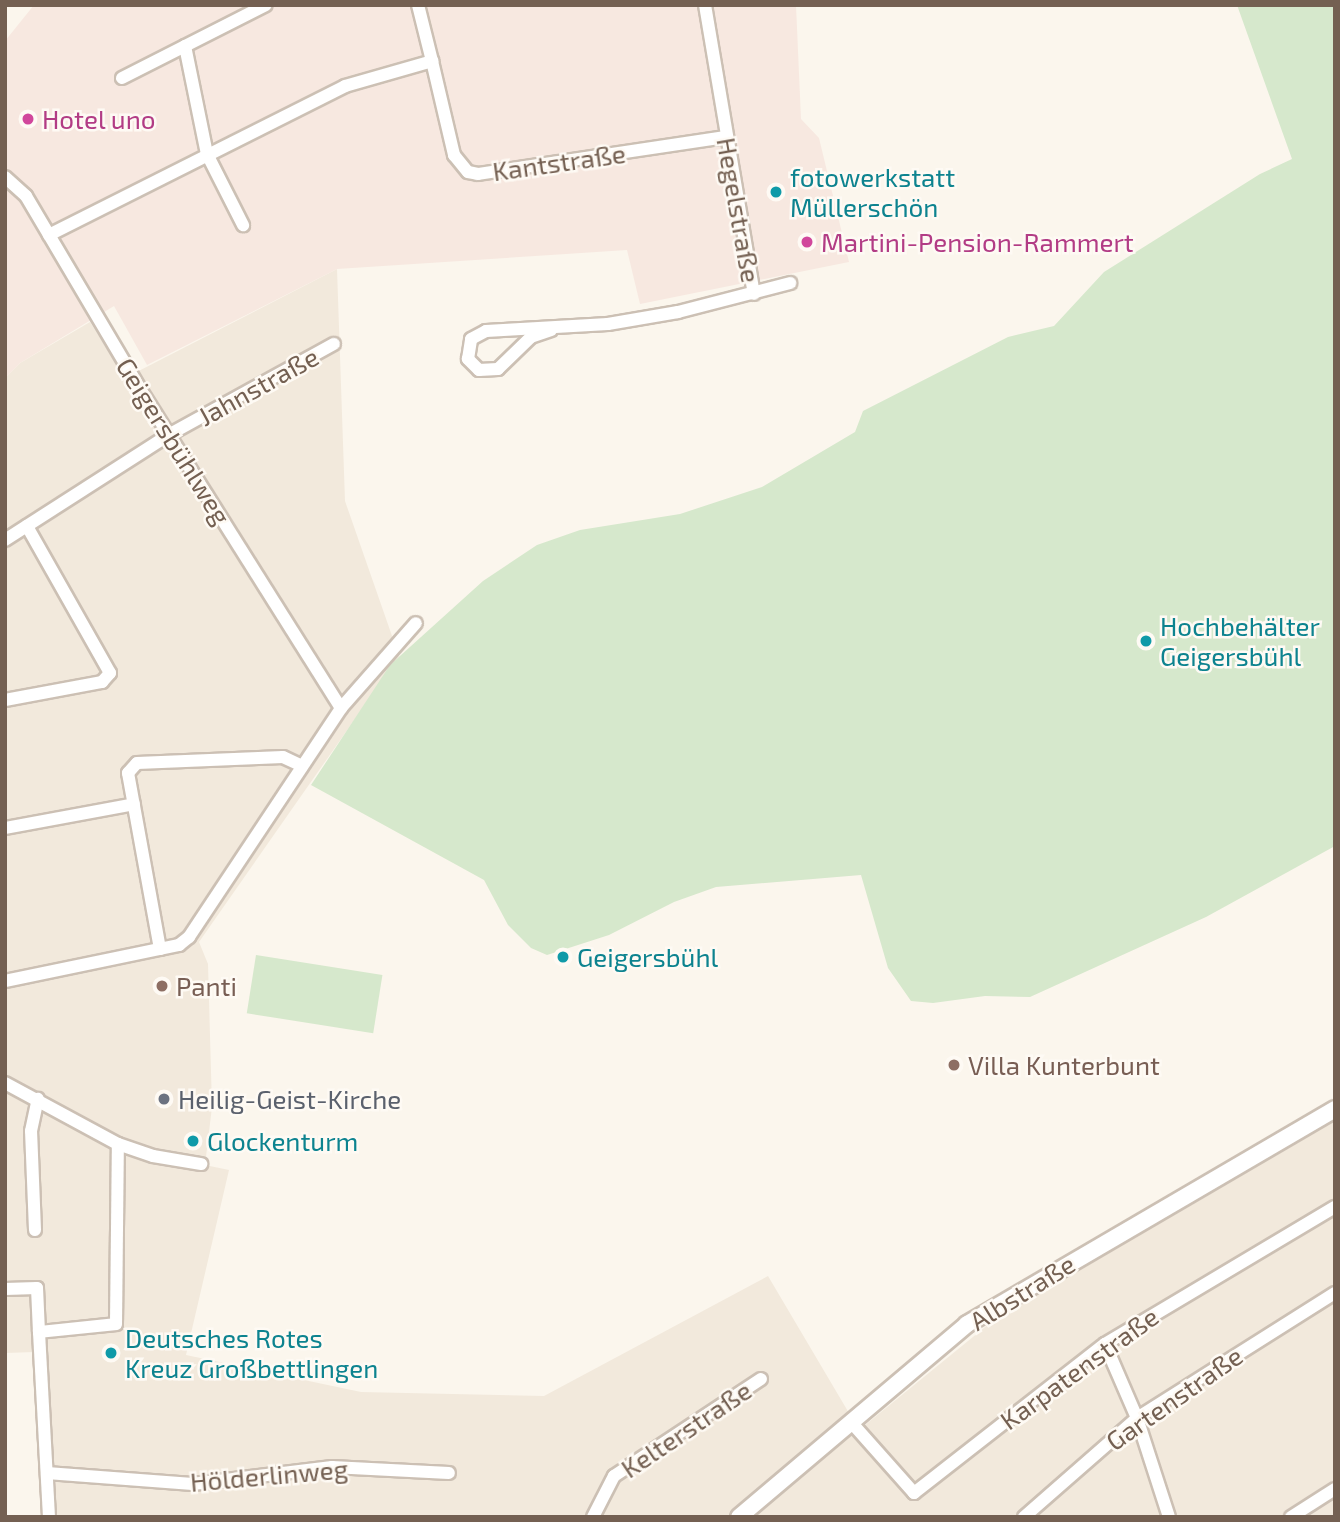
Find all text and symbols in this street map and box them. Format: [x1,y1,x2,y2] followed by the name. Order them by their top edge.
[42,103,156,135] place label: Hotel uno
[20,111,36,127] marker: Hotel uno
[711,135,767,285] street label: Hegelstraße
[490,137,628,187] street label: Kantstraße
[790,161,955,222] place label: fotowerkstatt Müllerschön
[768,184,784,200] marker: fotowerkstatt Müllerschön
[821,226,1134,258] place label: Martini-Pension-Rammert
[799,234,815,250] marker: Martini-Pension-Rammert
[192,340,324,432] street label: Jahnstraße
[110,352,238,530] street label: Geigersbühlweg
[1160,610,1320,672] place label: Hochbehälter Geigersbühl
[1138,633,1154,649] marker: Hochbehälter Geigersbühl
[577,941,718,973] place label: Geigersbühl
[555,949,571,965] marker: Geigersbühl
[176,970,237,1002] place label: Panti
[154,978,170,994] marker: Panti
[968,1049,1160,1081] place label: Villa Kunterbunt
[946,1057,962,1073] marker: Villa Kunterbunt
[178,1083,401,1115] place label: Heilig-Geist-Kirche
[156,1091,172,1107] marker: Heilig-Geist-Kirche
[207,1125,358,1157] place label: Glockenturm
[185,1133,201,1149] marker: Glockenturm
[964,1247,1080,1337] street label: Albstraße
[994,1300,1164,1436] street label: Karpatenstraße
[125,1322,378,1384] place label: Deutsches Rotes Kreuz Großbettlingen
[1100,1340,1248,1456] street label: Gartenstraße
[103,1345,119,1361] marker: Deutsches Rotes Kreuz Großbettlingen
[615,1374,757,1484] street label: Kelterstraße
[189,1453,349,1497] street label: Hölderlinweg

